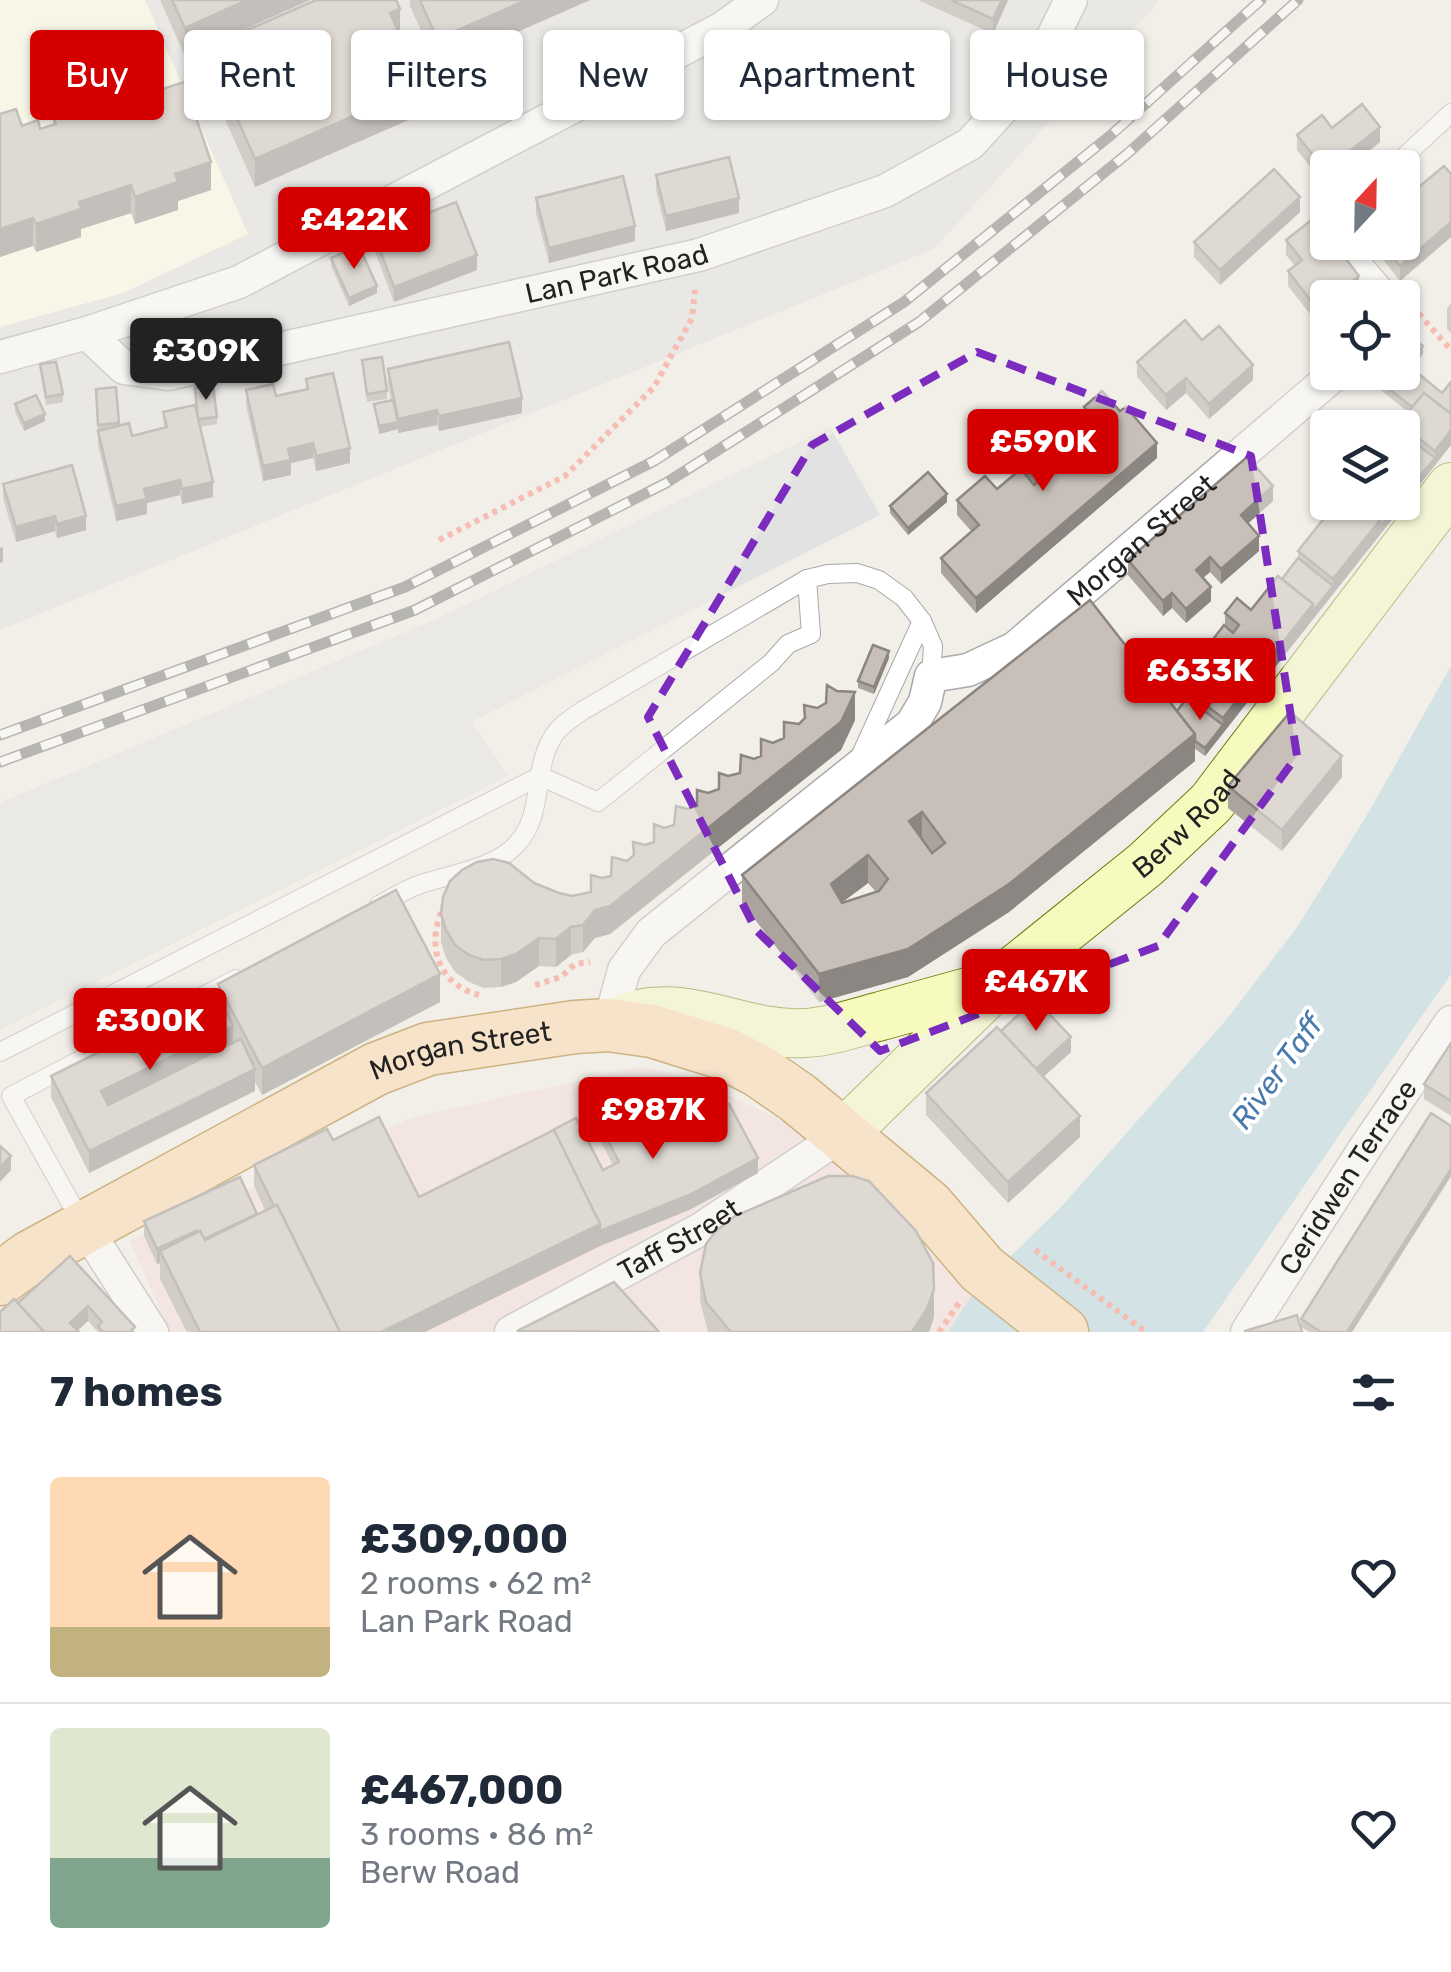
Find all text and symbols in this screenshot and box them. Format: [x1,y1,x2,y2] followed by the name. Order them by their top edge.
[30,30,164,120] chip: Buy
[184,30,331,120] chip: Rent
[351,30,523,120] chip: Filters
[543,30,684,120] chip: New
[704,30,950,120] chip: Apartment
[970,30,1144,120] chip: House
[1310,150,1420,260] north arrow
[1310,150,1420,520] map controls
[284,187,424,272] pin: £422K
[300,200,408,238] text: £422K
[522,237,713,310] street label: Lan Park Road
[1310,280,1420,390] button: locate
[136,318,276,403] pin: £309K
[152,331,260,369] text: £309K
[973,409,1113,494] pin: £590K
[1310,410,1420,520] button: layers
[989,422,1097,460] text: £590K
[1060,467,1222,613] street label: Morgan Street
[1130,638,1270,723] pin: £633K
[1146,651,1254,689] text: £633K
[1126,763,1247,885] street label: Berw Road
[966,949,1106,1034] pin: £467K
[984,962,1088,1000] text: £467K
[80,988,220,1073] pin: £300K
[96,1001,204,1039] text: £300K
[1223,1005,1333,1136] water label: River Taff
[365,1014,553,1086] street label: Morgan Street
[1272,1073,1423,1280] street label: Ceridwen Terrace
[583,1077,723,1162] pin: £987K
[601,1090,705,1128] text: £987K
[612,1191,747,1287] street label: Taff Street
[1346,1365,1401,1420] icon: filters
[50,1367,223,1417] text: 7 homes
[360,1514,568,1564] text: £309,000
[130,1517,250,1637] icon: home
[1346,1550,1401,1605] icon: heart
[360,1564,592,1602] text: 2 rooms · 62 m²
[360,1602,573,1640] text: Lan Park Road
[360,1765,564,1815] text: £467,000
[130,1768,250,1888] icon: home
[1346,1801,1401,1856] icon: heart
[360,1815,594,1853] text: 3 rooms · 86 m²
[360,1853,520,1891] text: Berw Road

